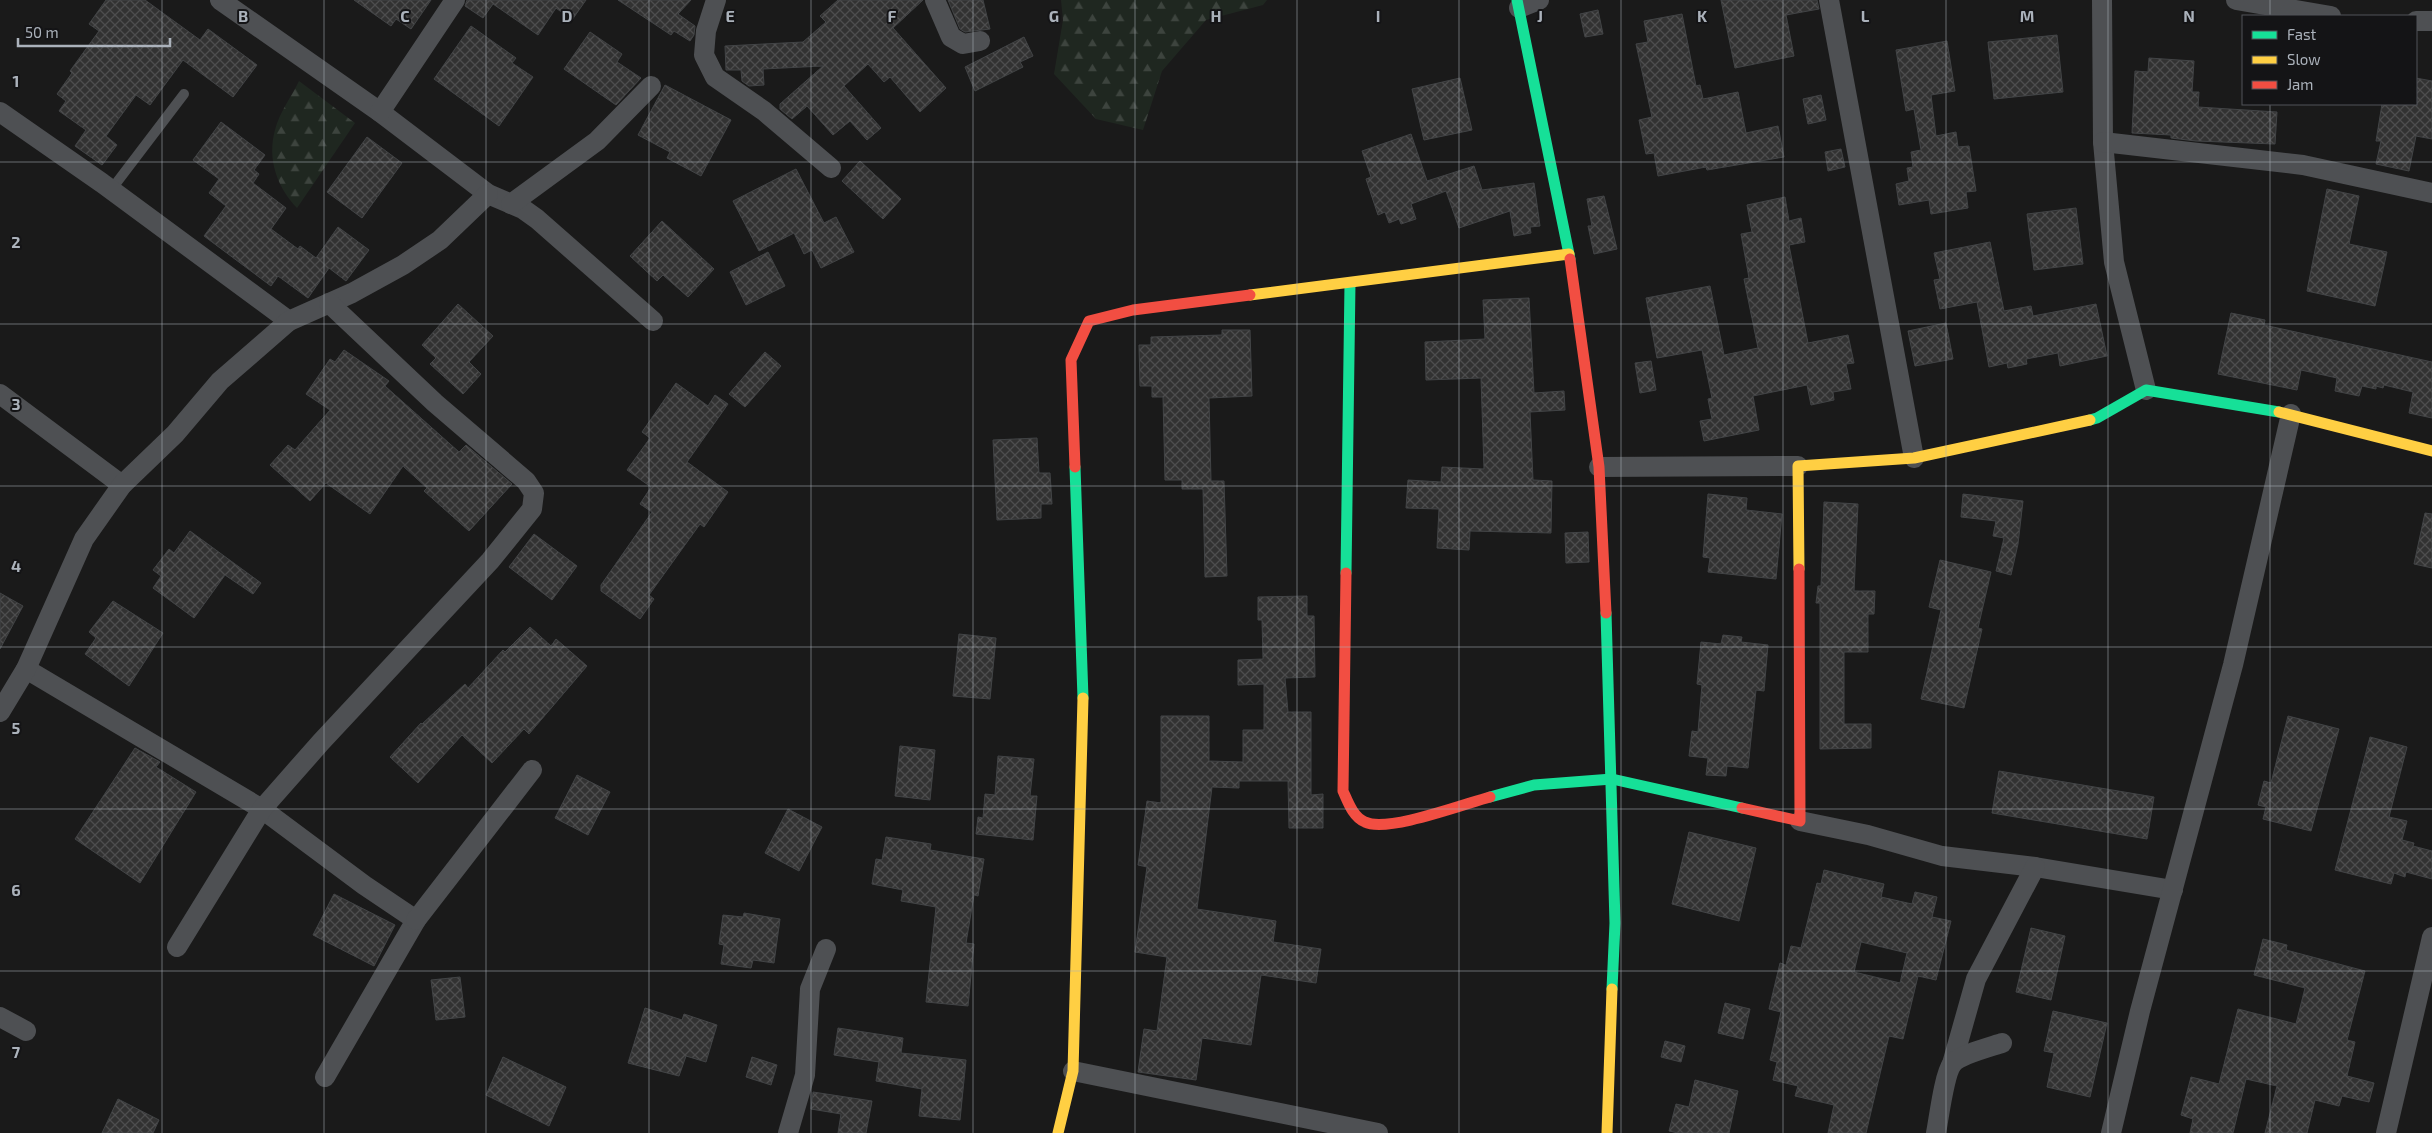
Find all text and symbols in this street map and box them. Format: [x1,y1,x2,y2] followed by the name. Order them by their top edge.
[238,6,248,25] text: B
[400,6,410,25] text: C
[562,6,573,25] text: D
[725,6,735,25] text: E
[888,6,897,25] text: F
[1049,6,1059,25] text: G
[1210,6,1222,25] text: H
[1376,6,1380,25] text: I
[1537,6,1543,25] text: J
[1697,6,1708,25] text: K
[1861,6,1870,25] text: L
[2020,6,2034,25] text: M
[2183,6,2195,25] text: N
[18,15,170,47] scale bar
[2242,15,2417,105] legend
[25,23,59,41] text: 50 m
[2287,25,2317,43] text: Fast
[2287,50,2321,68] text: Slow
[13,71,19,90] text: 1
[2287,75,2313,93] text: Jam
[11,232,21,251] text: 2
[11,394,21,413] text: 3
[11,556,21,575] text: 4
[12,718,21,737] text: 5
[11,880,21,899] text: 6
[12,1042,21,1061] text: 7

